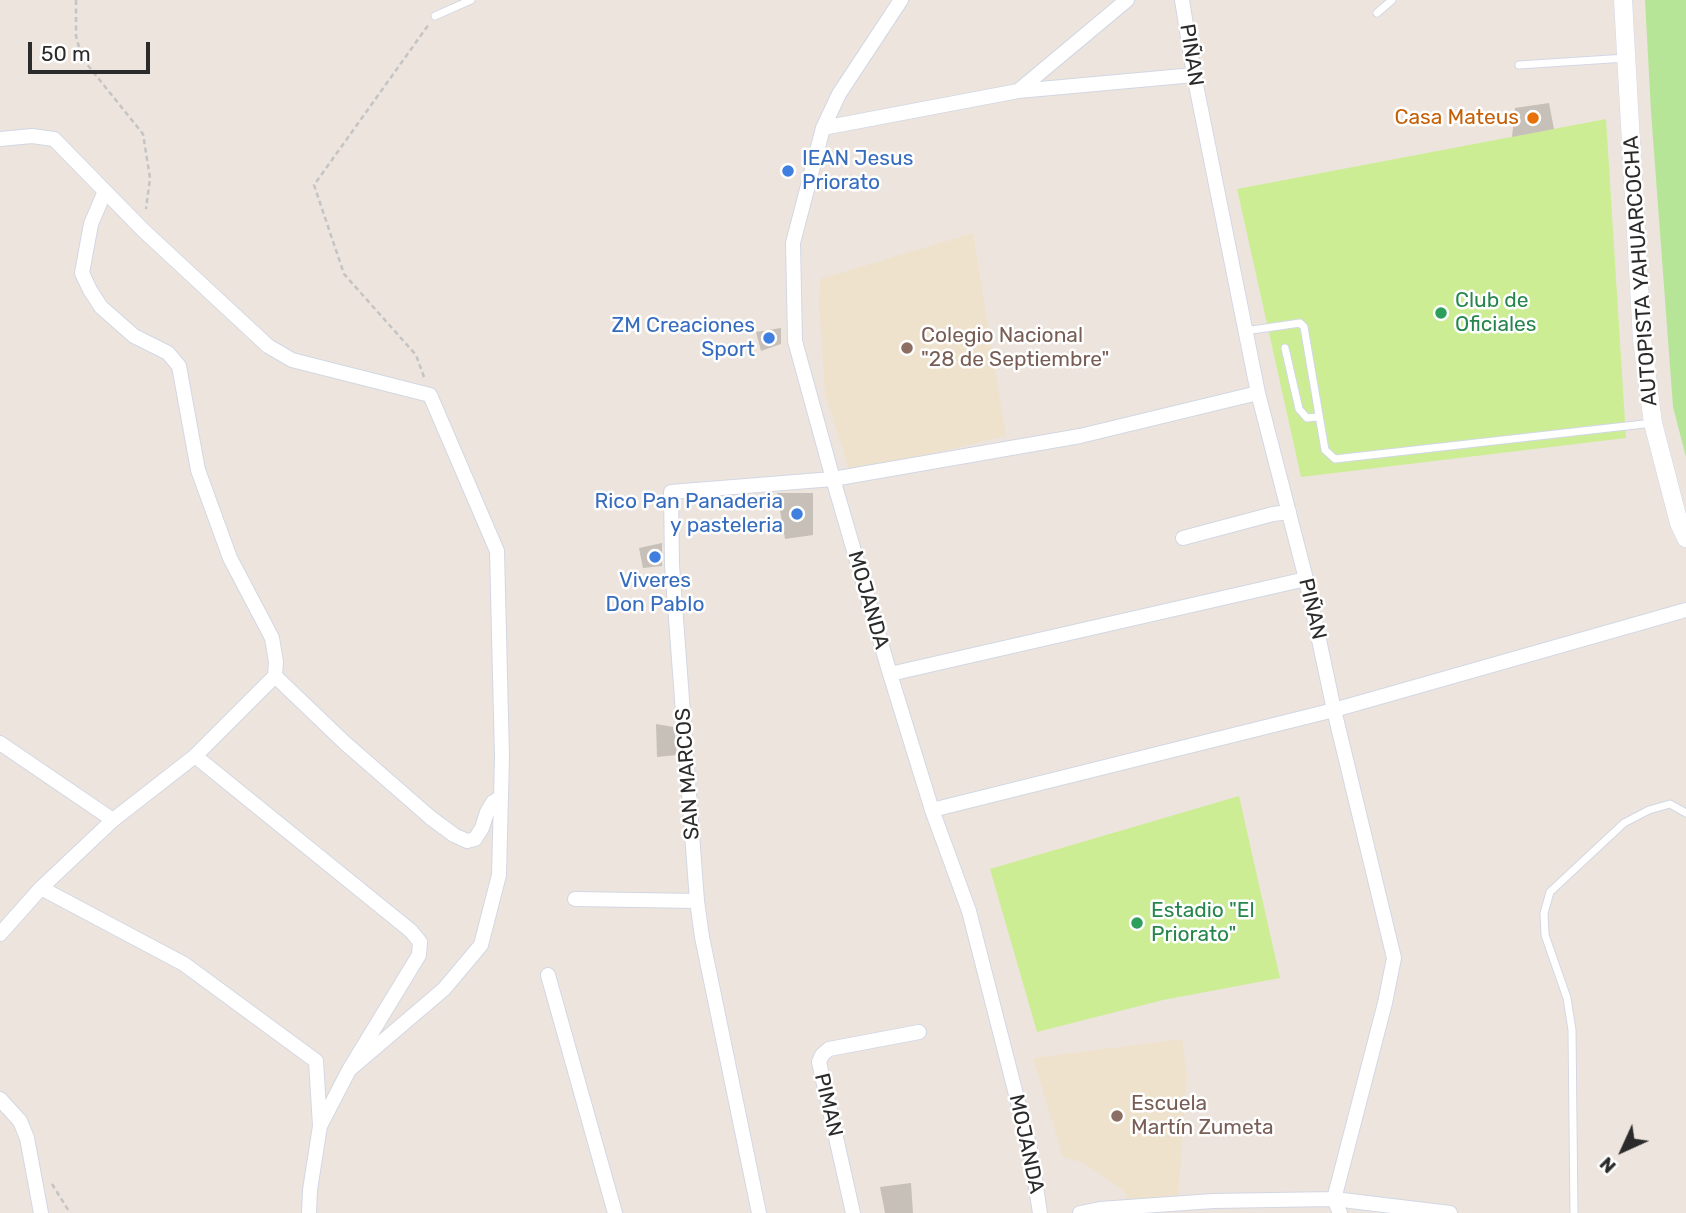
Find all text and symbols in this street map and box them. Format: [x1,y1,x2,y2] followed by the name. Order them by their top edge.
[1174,22,1208,88] street label: PIÑAN
[32,28,154,72] scale bar
[41,41,91,66] text: 50 m
[1394,105,1519,131] place label: Casa Mateus
[1525,110,1541,126] marker: Casa Mateus
[1619,135,1663,407] street label: AUTOPISTA YAHUARCOCHA
[802,146,913,196] place label: IEAN Jesus Priorato
[780,163,796,179] marker: IEAN Jesus Priorato
[1455,288,1537,338] place label: Club de Oficiales
[1433,305,1449,321] marker: Club de Oficiales
[612,313,755,363] place label: ZM Creaciones Sport
[921,323,1109,373] place label: Colegio Nacional "28 de Septiembre"
[761,330,777,346] marker: ZM Creaciones Sport
[899,340,915,356] marker: Colegio Nacional "28 de Septiembre"
[595,489,783,539] place label: Rico Pan Panaderia y pasteleria
[789,506,805,522] marker: Rico Pan Panaderia y pasteleria
[842,548,894,652] street label: MOJANDA
[647,549,663,565] marker: Viveres Don Pablo
[606,568,704,618] place label: Viveres Don Pablo
[1293,576,1331,642] street label: PIÑAN
[671,707,705,841] street label: SAN MARCOS
[1151,898,1255,948] place label: Estadio "El Priorato"
[1129,915,1145,931] marker: Estadio "El Priorato"
[808,1071,848,1139] street label: PIMAN
[1131,1091,1273,1141] place label: Escuela Martín Zumeta
[1003,1092,1049,1196] street label: MOJANDA
[1109,1108,1125,1124] marker: Escuela Martín Zumeta
[1588,1115,1658,1185] north arrow
[1595,1152,1621,1178] text: N

